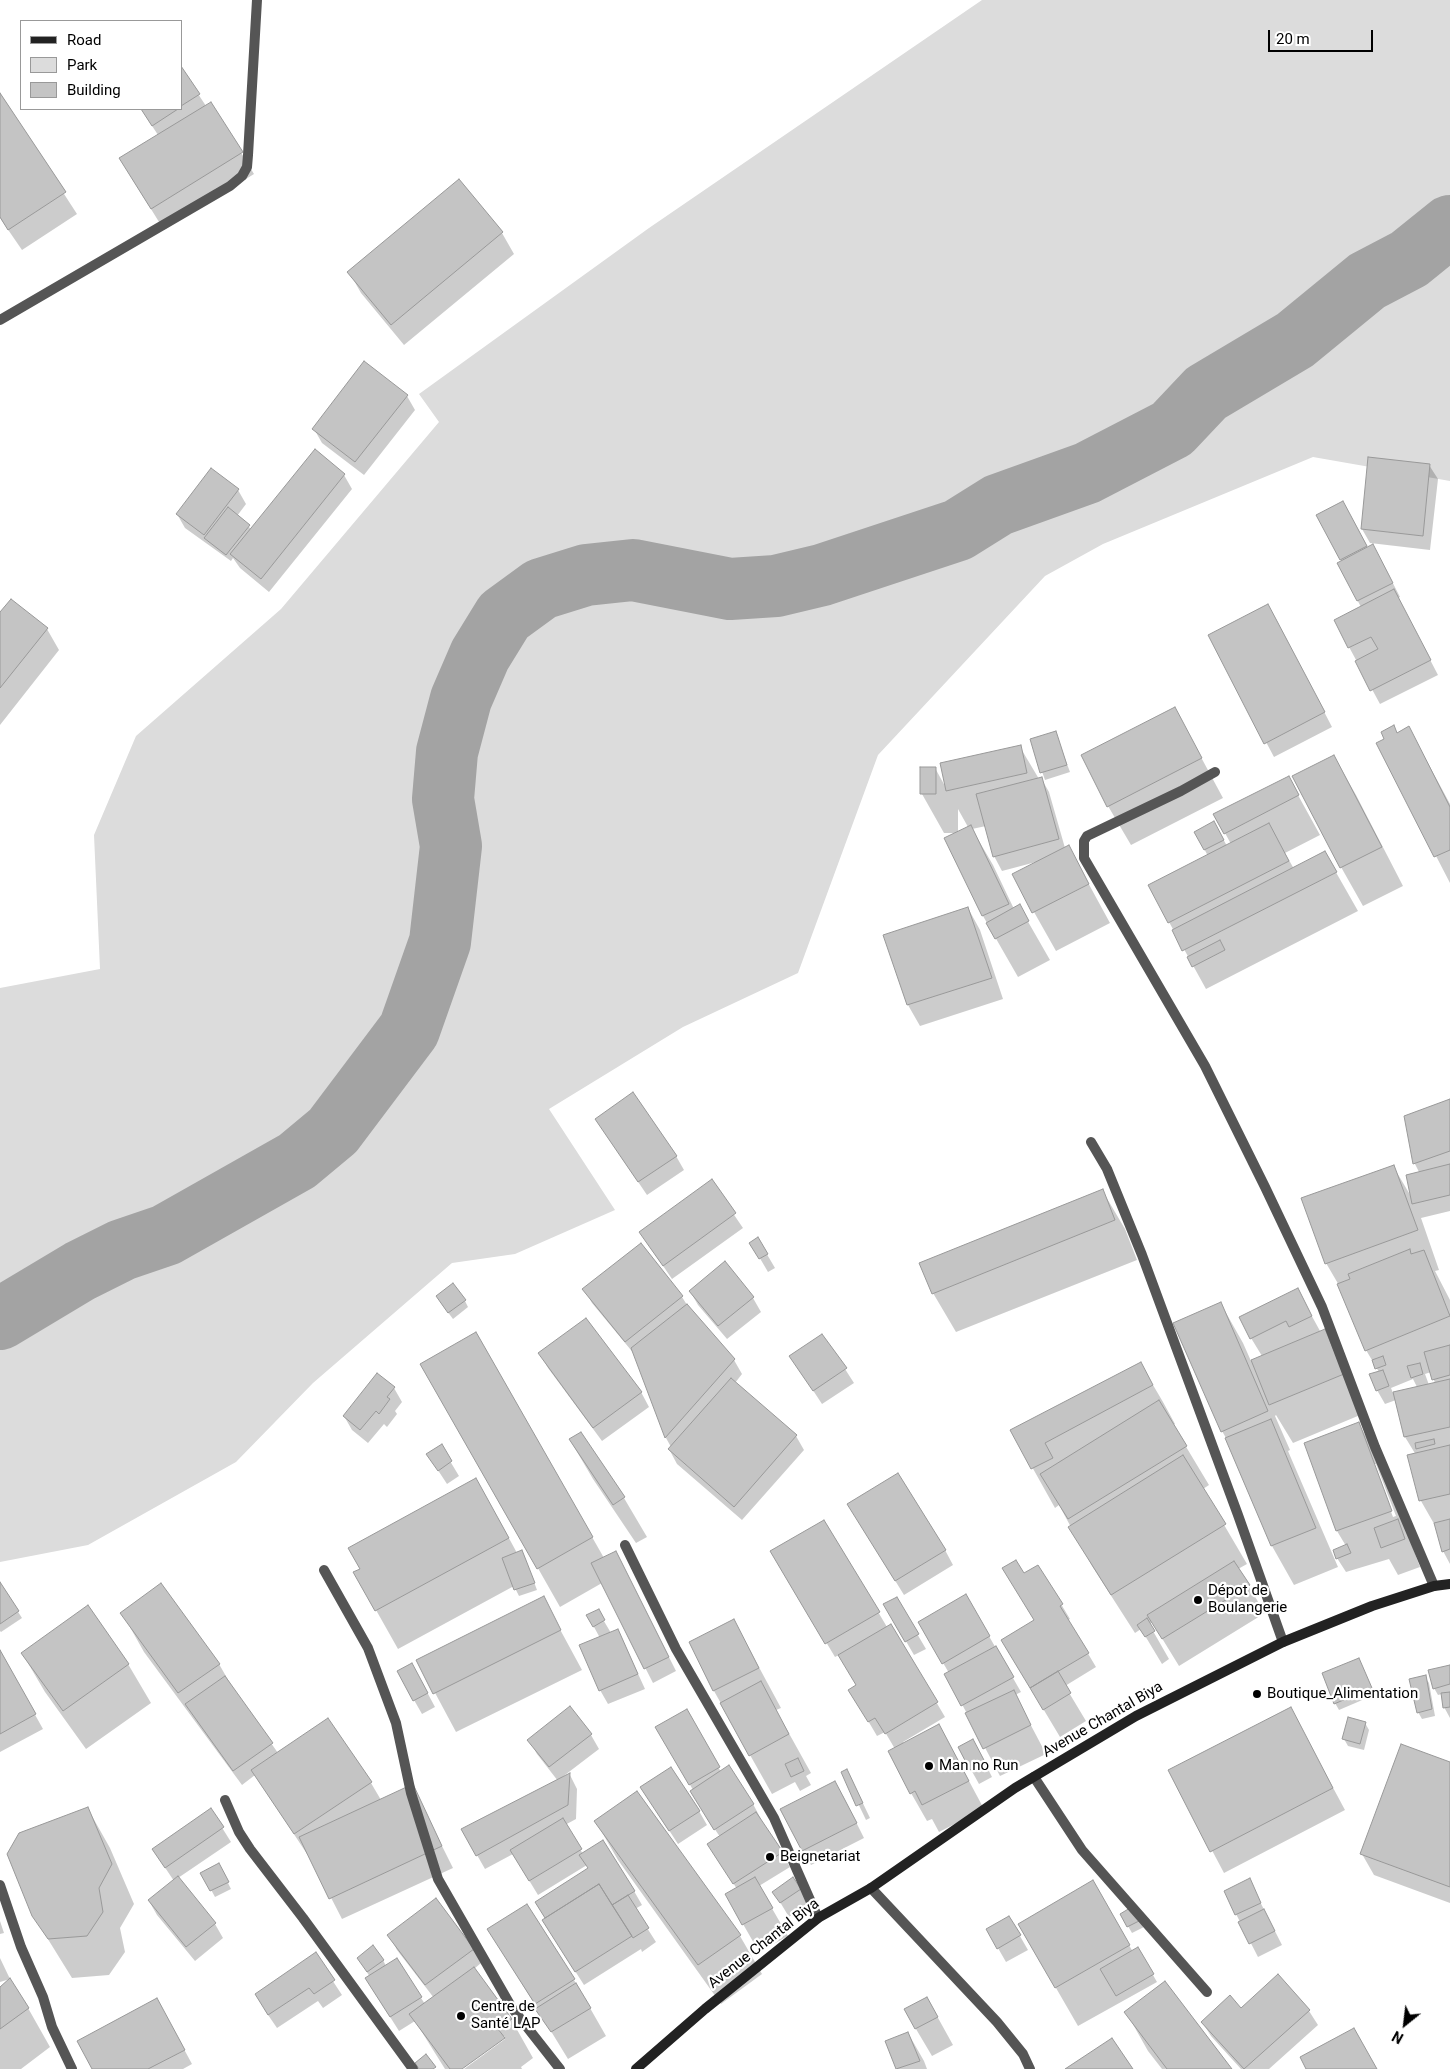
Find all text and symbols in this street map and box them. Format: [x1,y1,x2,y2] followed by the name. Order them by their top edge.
[20,20,182,110] legend
[1270,20,1375,52] scale bar
[1276,30,1310,48] text: 20 m
[67,31,101,49] text: Road
[67,56,97,74] text: Park
[67,81,121,99] text: Building
[1208,1582,1287,1617] place label: Dépot de Boulangerie
[1192,1594,1204,1606] marker: Dépot de Boulangerie
[1040,1678,1166,1762] street label: Avenue Chantal Biya
[1267,1685,1418,1703] place label: Boutique_Alimentation
[1251,1688,1263,1700] marker: Boutique_Alimentation
[939,1757,1019,1775] place label: Man no Run
[923,1760,935,1772] marker: Man no Run
[780,1848,860,1866] place label: Beignetariat
[764,1851,776,1863] marker: Beignetariat
[705,1895,823,1993] street label: Avenue Chantal Biya
[471,1998,540,2033] place label: Centre de Santé LAP
[1380,1999,1430,2049] north arrow
[455,2010,467,2022] marker: Centre de Santé LAP
[1390,2028,1406,2047] text: N

